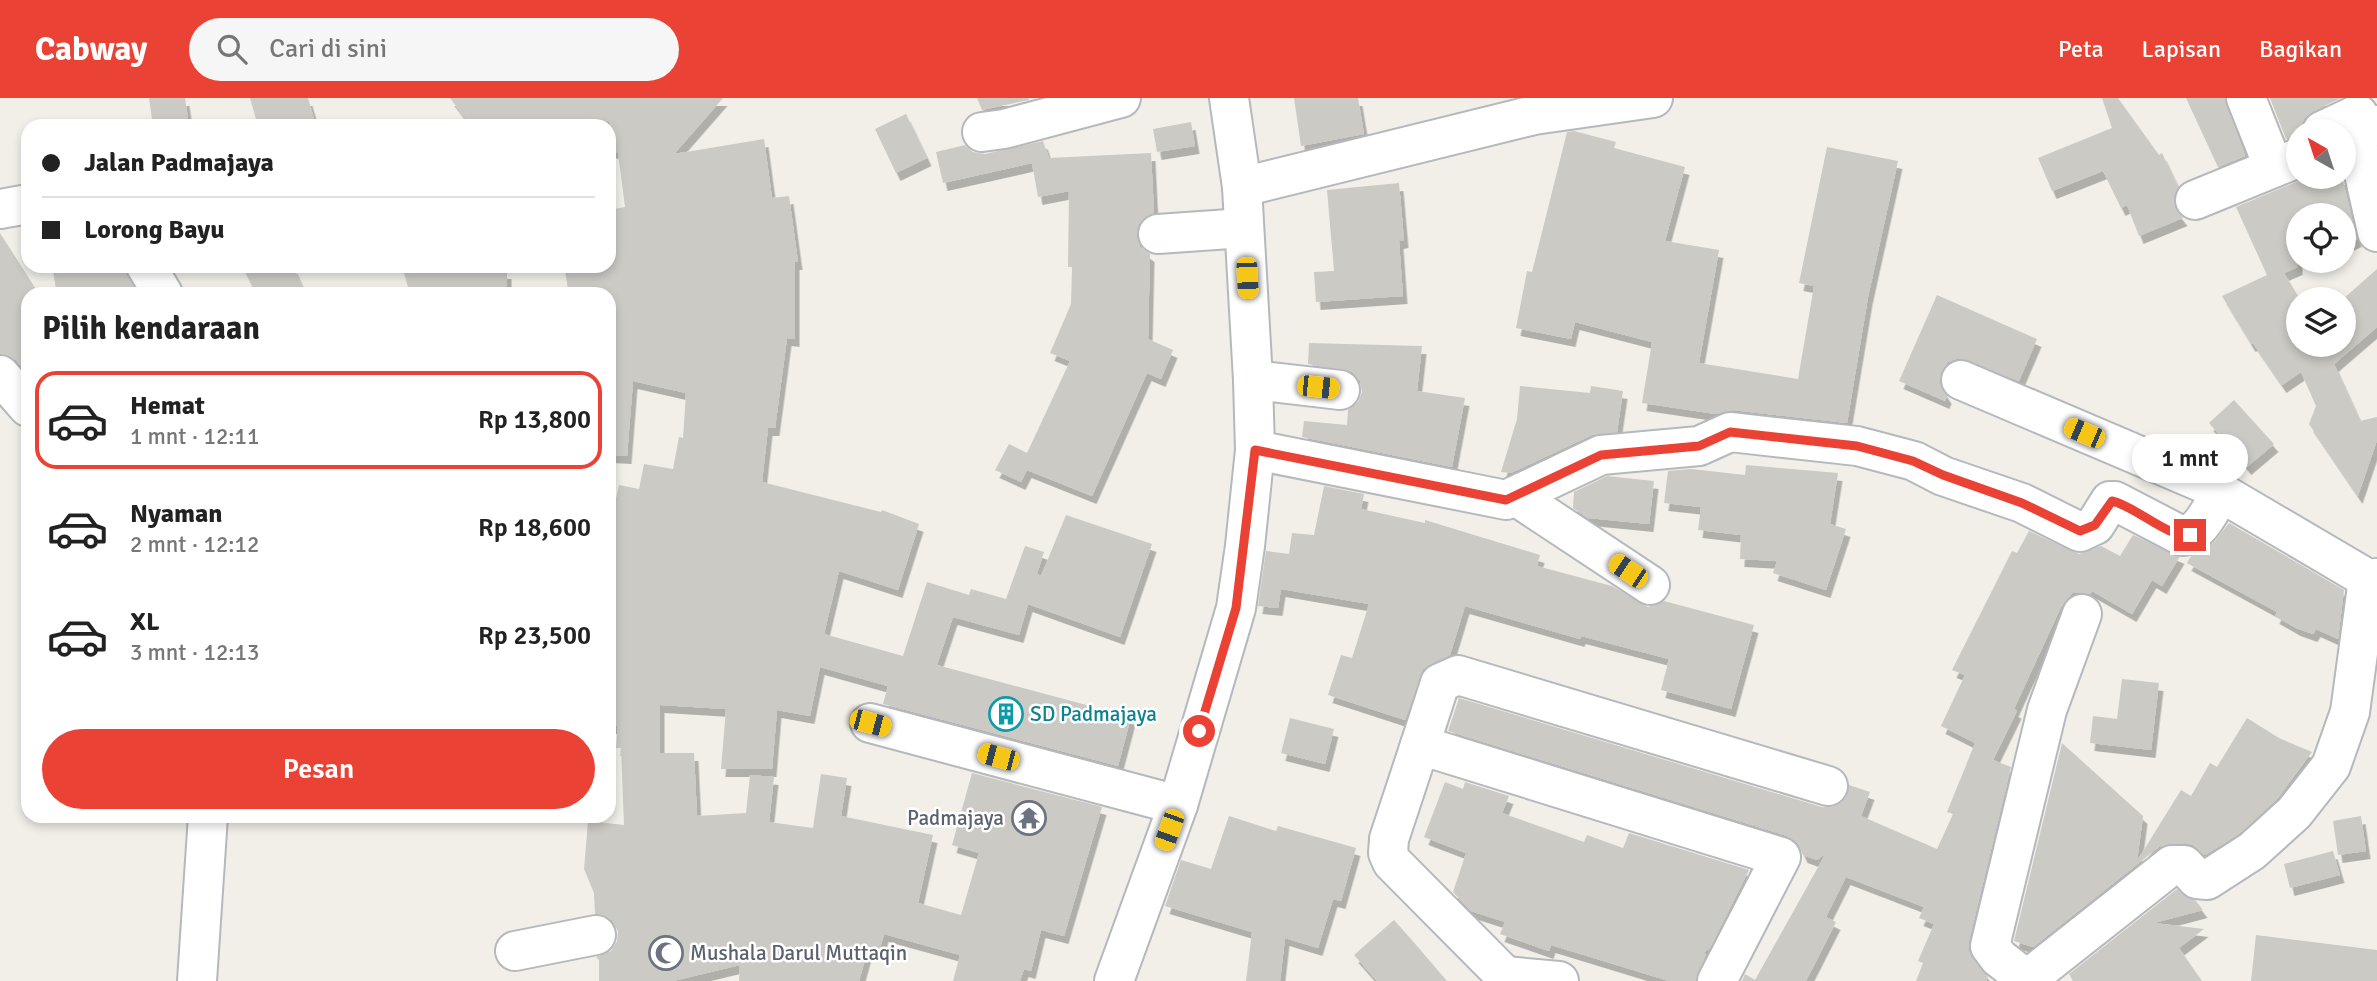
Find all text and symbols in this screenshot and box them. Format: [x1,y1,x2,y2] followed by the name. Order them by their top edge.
[189,18,679,81] search box
[35,29,147,70] text: Cabway
[213,30,251,68] icon: search
[269,33,387,65] text: Cari di sini
[2058,34,2104,64] text: Peta
[2142,34,2221,64] text: Lapisan
[2259,34,2342,64] text: Bagikan
[2286,119,2356,189] north arrow
[2286,119,2356,357] map controls
[84,147,274,179] text: Jalan Padmajaya
[2286,203,2356,273] button: locate
[84,214,225,246] text: Lorong Bayu
[1236,256,1259,300] car
[2286,287,2356,357] button: layers
[42,309,260,348] text: Pilih kendaraan
[1297,374,1340,400] car
[46,389,109,452] icon: car
[130,390,205,422] text: Hemat
[478,404,591,436] text: Rp 13,800
[2061,415,2108,451] car
[130,422,259,451] text: 1 mnt · 12:11
[2132,434,2248,482] callout: 1 mnt
[2162,444,2218,473] text: 1 mnt
[46,497,109,560] icon: car
[130,498,223,530] text: Nyaman
[478,512,591,544] text: Rp 18,600
[2174,519,2206,551] route end
[130,530,259,559] text: 2 mnt · 12:12
[1605,551,1652,591] car
[46,605,109,668] icon: car
[130,606,160,638] text: XL
[478,620,591,652] text: Rp 23,500
[130,638,259,667] text: 3 mnt · 12:13
[987,695,1025,733] building icon: SD Padmajaya
[1030,701,1157,727] place label: SD Padmajaya
[847,707,894,739] car
[1183,715,1215,747] route start
[42,729,595,809] button: Pesan
[975,741,1022,773] car
[1010,799,1048,837] temple icon: Padmajaya
[907,805,1004,831] place label: Padmajaya
[1152,807,1187,853] car
[647,934,685,972] mosque icon: Mushala Darul Muttaqin
[690,940,907,966] place label: Mushala Darul Muttaqin

